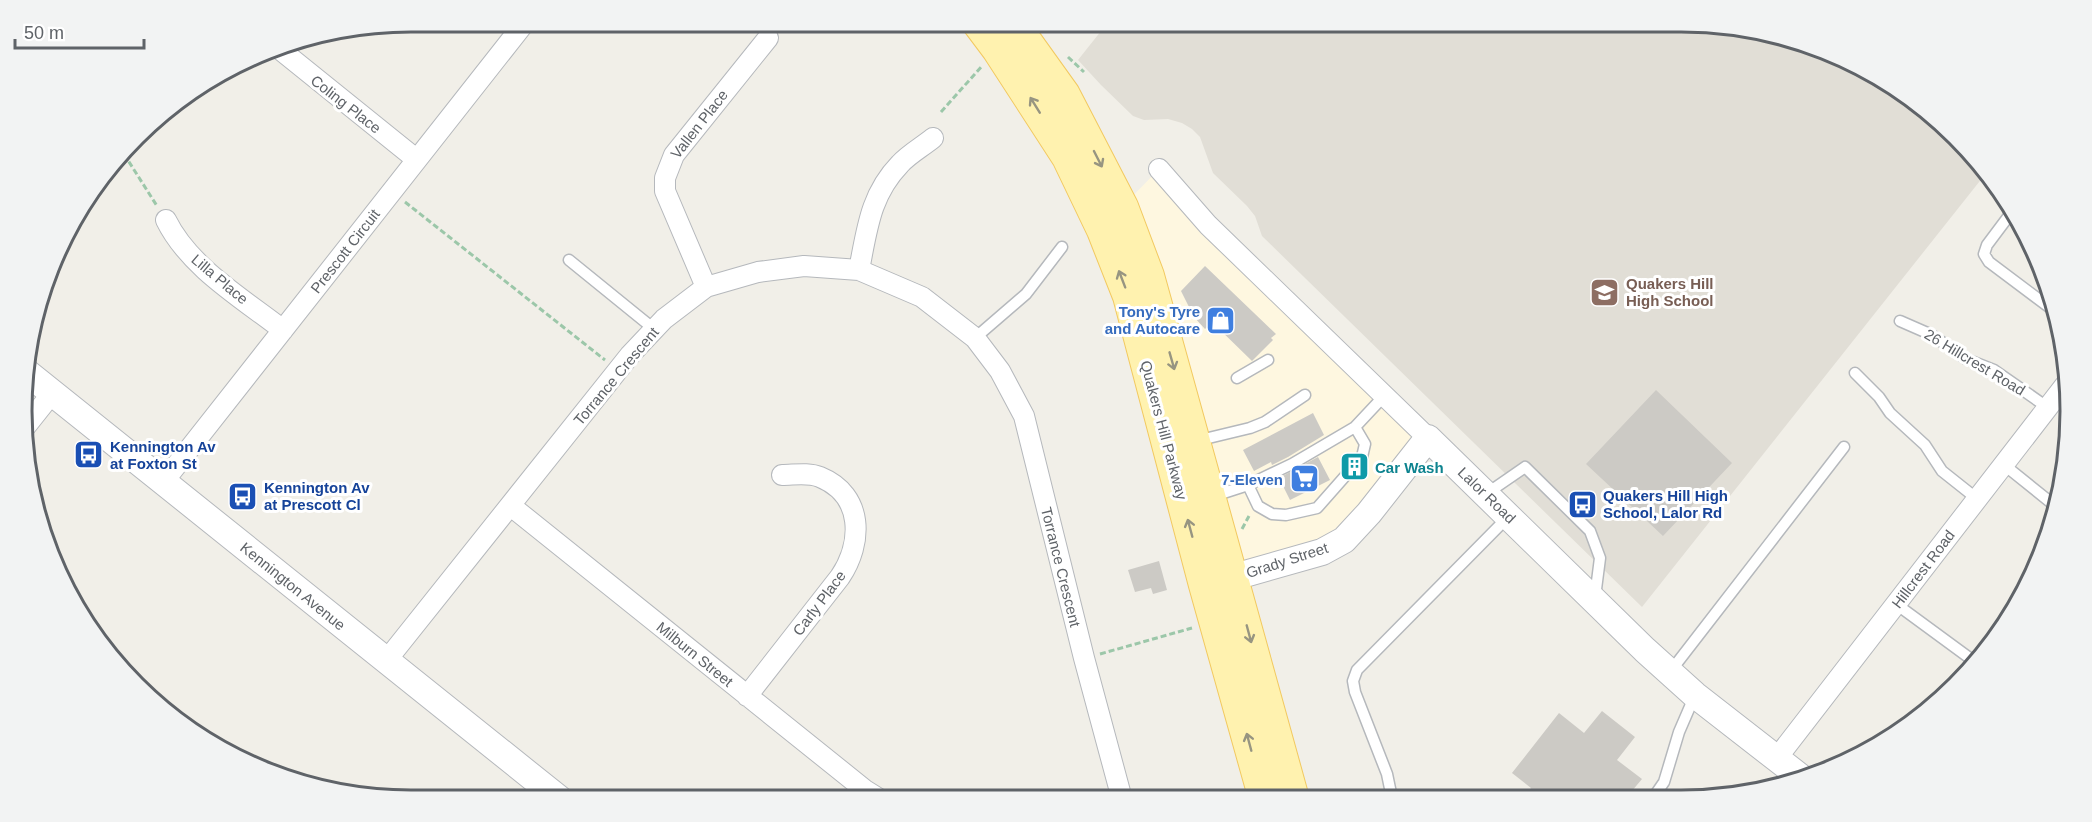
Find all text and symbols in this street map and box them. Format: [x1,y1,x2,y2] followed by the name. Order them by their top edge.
[15,12,144,50] scale bar
[24,23,64,43] text: 50 m
[308,71,384,137] street label: Coling Place
[667,86,731,162] street label: Vallen Place
[1029,97,1042,114] one-way arrow
[1092,150,1104,167] one-way arrow
[307,205,384,296] street label: Prescott Circuit
[188,251,252,307] street label: Lilla Place
[1116,271,1127,289] one-way arrow
[1626,275,1714,309] place label: Quakers Hill High School
[1589,276,1621,308] school or university icon: Quakers Hill High School
[1105,303,1200,337] place label: Tony's Tyre and Autocare
[1205,304,1237,336] shop icon: Tony's Tyre and Autocare
[570,323,662,428] street label: Torrance Crescent
[1922,325,2028,399] street label: 26 Hillcrest Road
[1167,351,1178,370] one-way arrow
[1137,359,1191,502] street label: Quakers Hill Parkway
[110,438,216,472] place label: Kennington Av at Foxton St
[73,439,105,471] bus stop icon: Kennington Av at Foxton St
[1338,451,1370,483] building icon: Car Wash
[1375,459,1444,476] place label: Car Wash
[1288,463,1320,495] supermarket icon: 7-Eleven
[1455,463,1519,527] street label: Lalor Road
[1221,471,1283,488] place label: 7-Eleven
[264,479,370,513] place label: Kennington Av at Prescott Cl
[227,480,259,512] bus stop icon: Kennington Av at Prescott Cl
[1603,487,1728,521] place label: Quakers Hill High School, Lalor Rd
[1566,488,1598,520] bus stop icon: Quakers Hill High School, Lalor Rd
[1038,505,1084,629] street label: Torrance Crescent
[1184,519,1196,538] one-way arrow
[1888,527,1958,611] street label: Hillcrest Road
[237,539,349,633] street label: Kennington Avenue
[1244,539,1331,581] street label: Grady Street
[789,567,849,639] street label: Carly Place
[653,618,737,691] street label: Milburn Street
[1243,624,1255,643] one-way arrow
[1243,733,1254,752] one-way arrow

